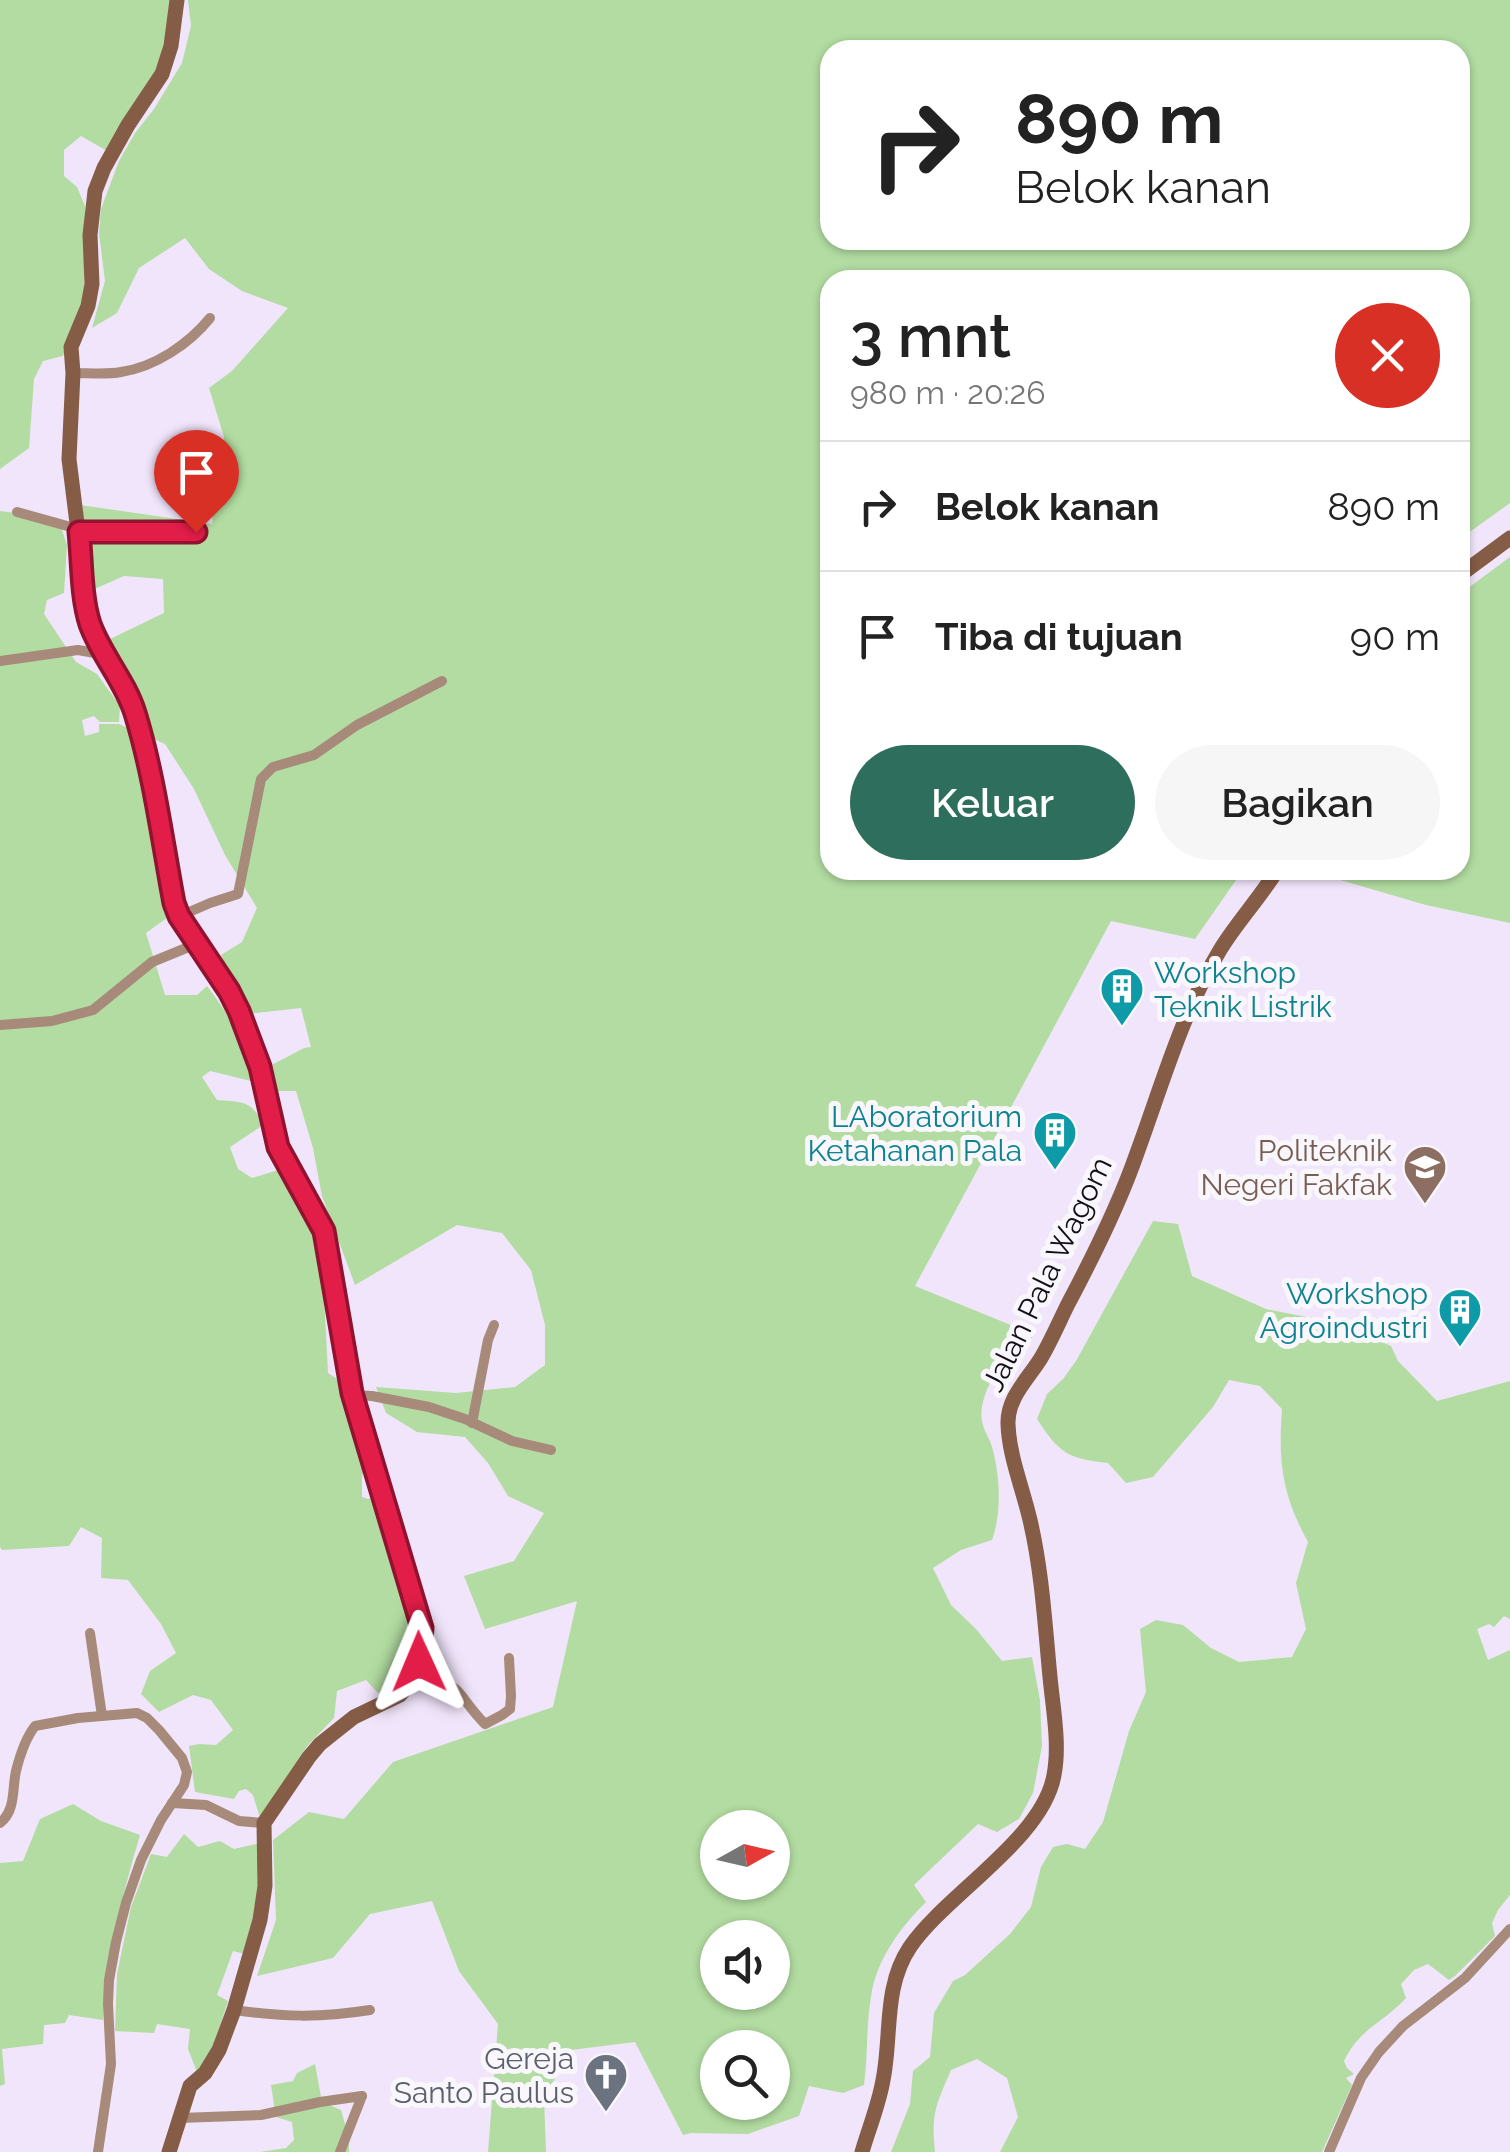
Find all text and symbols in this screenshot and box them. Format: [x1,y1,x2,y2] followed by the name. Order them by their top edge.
[1015,77,1223,159] text: 890 m
[850,80,980,210] icon: right
[1015,161,1271,214] text: Belok kanan
[850,301,1011,371] text: 3 mnt
[1335,303,1440,408] button: close
[850,374,1046,411] text: 980 m · 20:26
[154,430,239,533] pin
[169,445,224,500] icon: arrive
[850,479,905,534] icon: right
[935,484,1160,529] text: Belok kanan
[1327,484,1440,529] text: 890 m
[850,609,905,664] icon: arrive
[935,614,1183,659] text: Tiba di tujuan
[1350,614,1440,659] text: 90 m
[850,745,1135,860] button: Keluar
[1155,745,1440,860] button: Bagikan
[1154,955,1332,1024] place label: Workshop Teknik Listrik
[1099,966,1145,1027] building icon: Workshop Teknik Listrik
[808,1099,1022,1168] place label: LAboratorium Ketahanan Pala
[1032,1110,1078,1171] building icon: LAboratorium Ketahanan Pala
[1201,1133,1392,1202] place label: Politeknik Negeri Fakfak
[1402,1144,1448,1205] school or university icon: Politeknik Negeri Fakfak
[975,1151,1119,1397] street label: Jalan Pala Wagom
[1260,1276,1428,1345] place label: Workshop Agroindustri
[1437,1287,1483,1348] building icon: Workshop Agroindustri
[367,1610,471,1714] position arrow
[700,1810,790,1900] north arrow
[700,1810,790,2120] map controls
[700,1920,790,2010] button: sound
[700,2030,790,2120] button: search
[394,2041,574,2110] place label: Gereja Santo Paulus
[583,2052,629,2113] church icon: Gereja Santo Paulus

